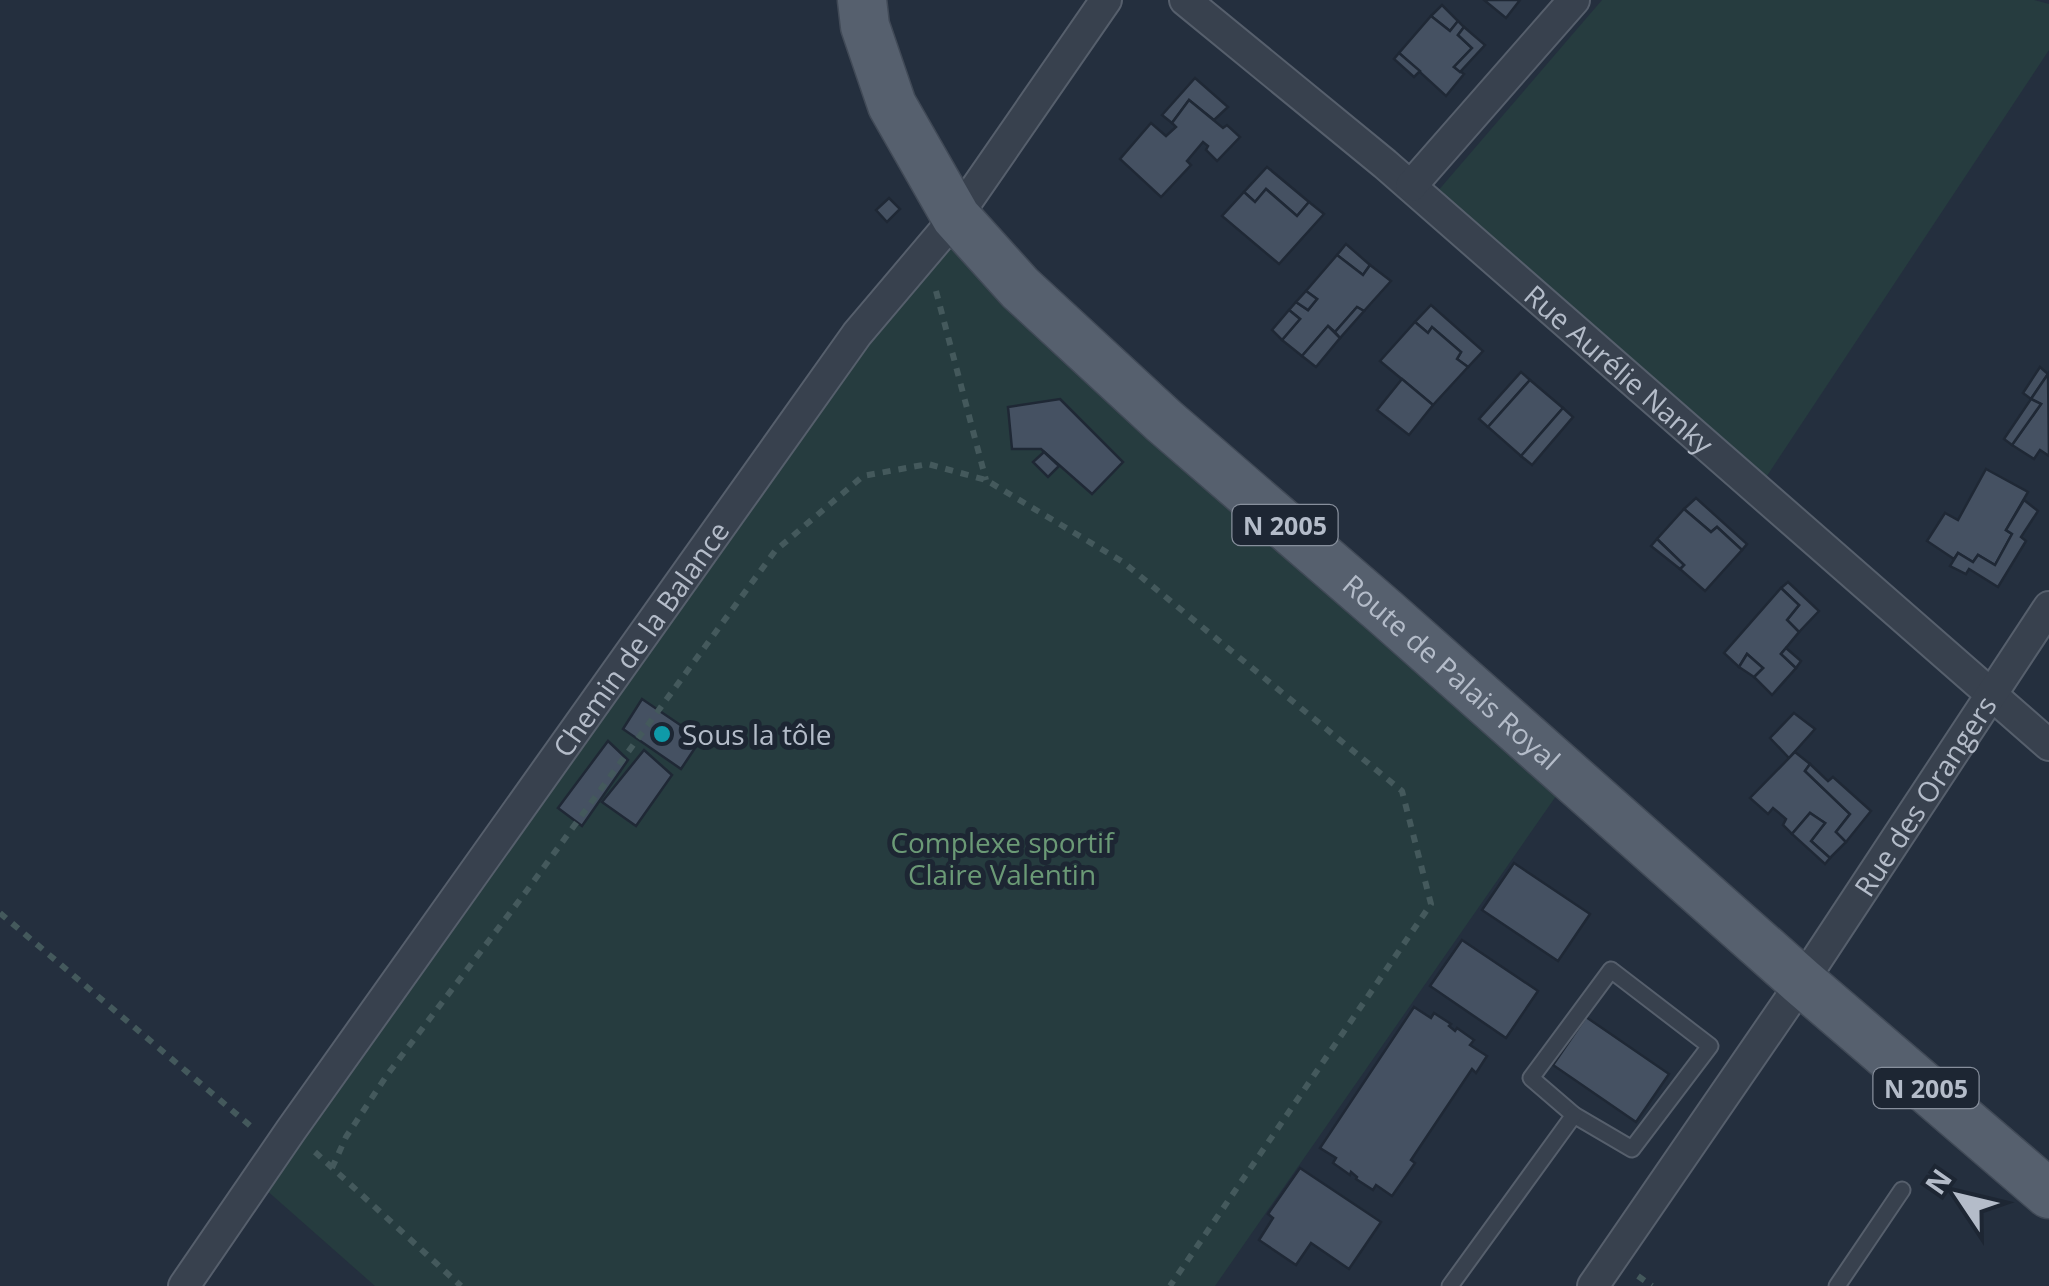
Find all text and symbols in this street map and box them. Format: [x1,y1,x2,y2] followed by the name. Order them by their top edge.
[1517,276,1723,463] street label: Rue Aurélie Nanky
[1232,505,1338,545] road number: N 2005
[544,513,737,764] street label: Chemin de la Balance
[1335,565,1569,778] street label: Route de Palais Royal
[1845,688,2005,903] street label: Rue des Orangers
[682,715,832,753] place label: Sous la tôle
[651,723,673,745] marker: Sous la tôle
[890,823,1115,893] park label: Complexe sportif Claire Valentin
[1874,1068,1978,1108] road number: N 2005
[1909,1146,2009,1246] north arrow
[1916,1161,1960,1201] text: N

